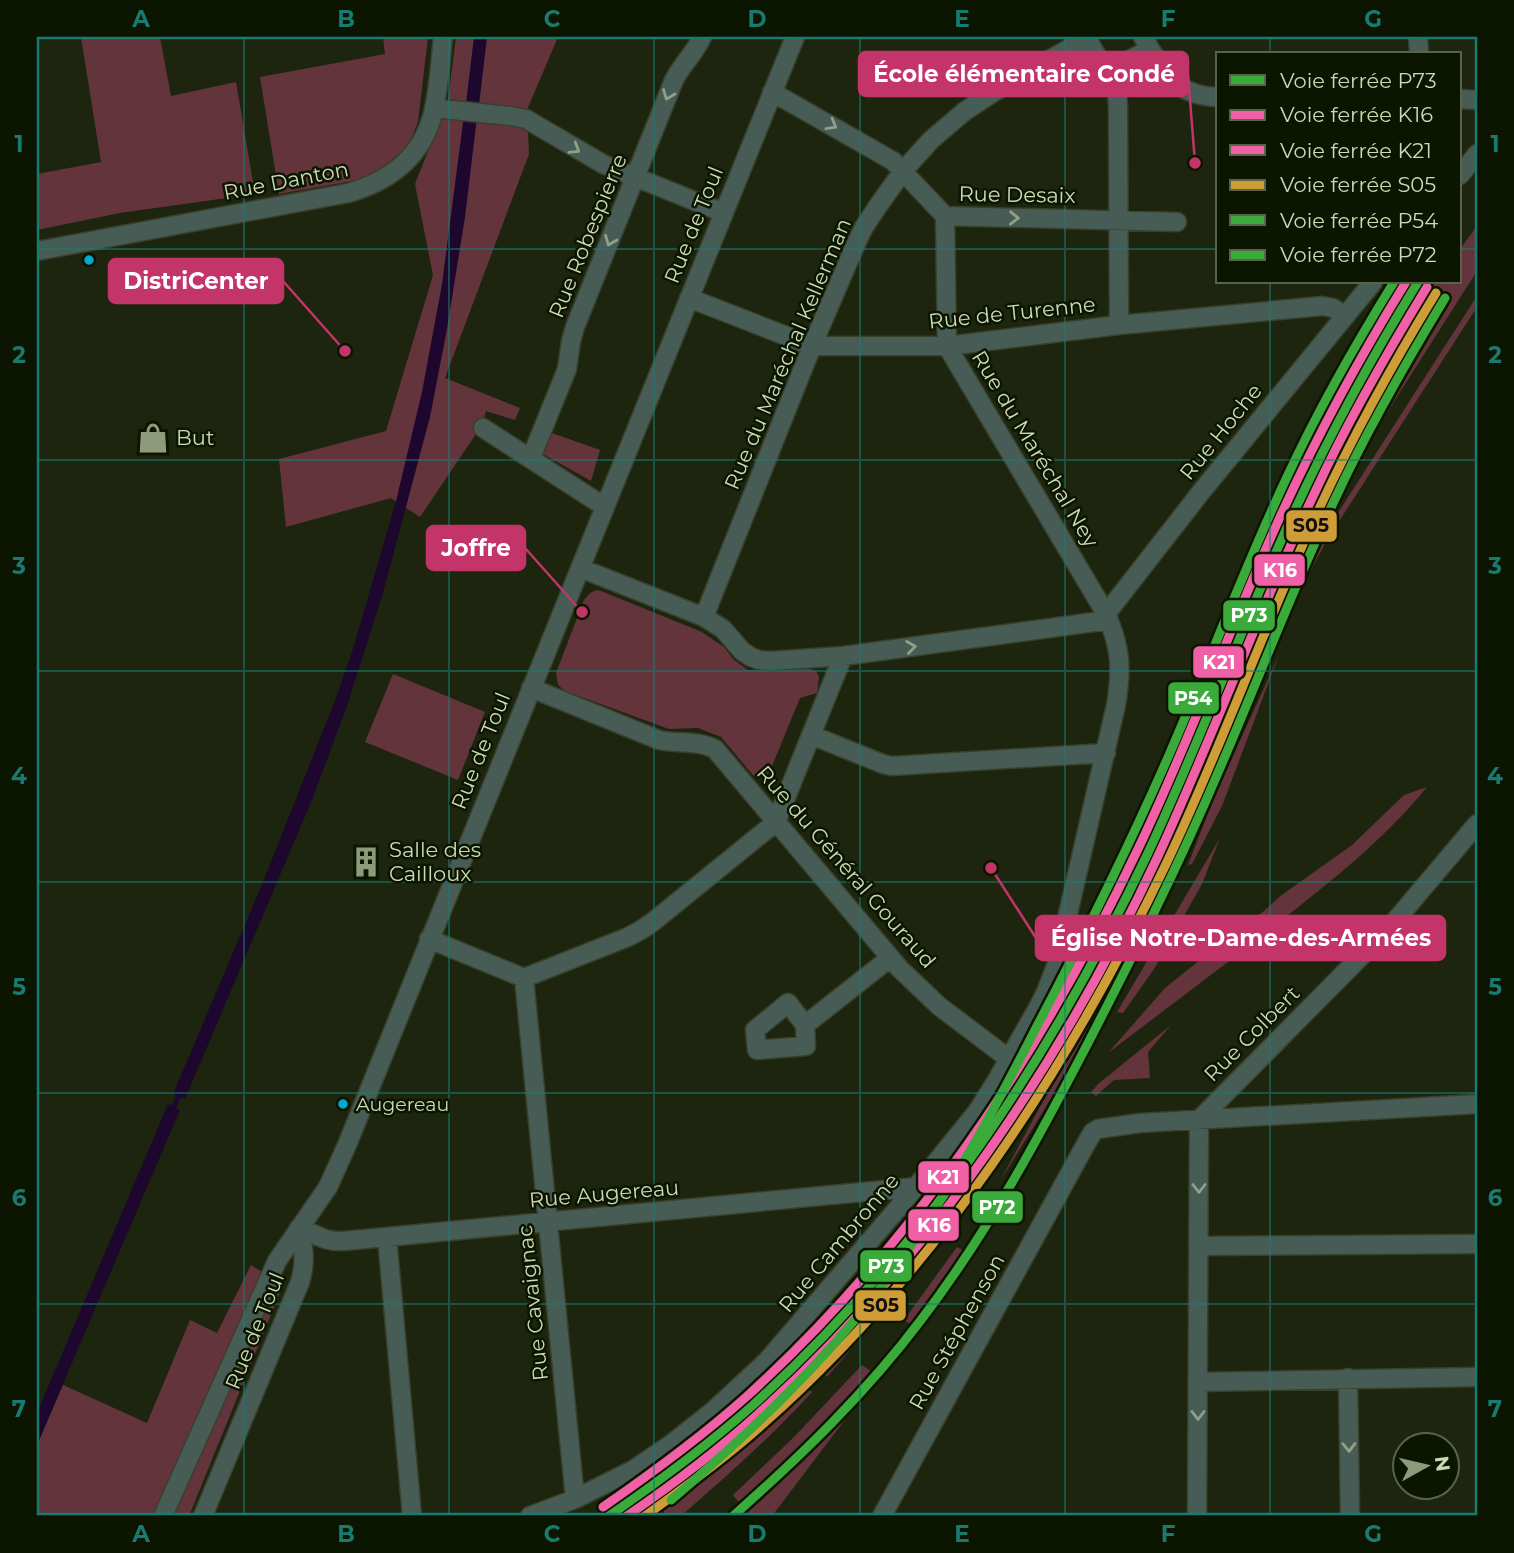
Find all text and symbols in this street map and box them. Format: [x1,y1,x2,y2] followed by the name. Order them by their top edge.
[131,5,150,33] text: A
[337,5,355,33] text: B
[544,5,561,33] text: C
[748,5,767,33] text: D
[954,5,970,33] text: E
[1161,5,1176,33] text: F
[1364,5,1382,33] text: G
[859,52,1188,96] callout: École élémentaire Condé
[1216,52,1462,284] legend
[873,60,1175,88] text: École élémentaire Condé
[1280,68,1437,93] text: Voie ferrée P73
[663,89,677,101] one-way arrow
[1280,102,1433,127] text: Voie ferrée K16
[824,117,837,130] one-way arrow
[14,130,24,158] text: 1
[1490,130,1500,158] text: 1
[1280,138,1432,163] text: Voie ferrée K21
[568,140,581,153] one-way arrow
[543,150,632,321] street label: Rue Robespierre
[221,156,351,205] street label: Rue Danton
[659,163,728,287] street label: Rue de Toul
[1280,172,1436,197] text: Voie ferrée S05
[958,181,1076,208] street label: Rue Desaix
[1280,208,1438,233] text: Voie ferrée P54
[1008,210,1019,225] one-way arrow
[719,214,856,493] street label: Rue du Maréchal Kellerman
[605,234,619,246] one-way arrow
[1280,242,1437,267] text: Voie ferrée P72
[82,253,96,267] unlabelled marker
[109,259,283,303] callout: DistriCenter
[123,267,269,295] text: DistriCenter
[927,291,1097,334] street label: Rue de Turenne
[12,341,26,369] text: 2
[1488,341,1502,369] text: 2
[967,346,1104,552] street label: Rue du Maréchal Ney
[1174,379,1267,485] street label: Rue Hoche
[136,421,170,455] shop icon: But
[176,425,214,450] place label: But
[1285,509,1338,543] line badge: S05
[1293,514,1329,537] text: S05
[427,526,525,570] callout: Joffre
[440,534,511,562] text: Joffre
[11,552,26,580] text: 3
[1487,552,1502,580] text: 3
[1253,553,1306,587] line badge: K16
[1263,559,1297,582] text: K16
[1222,599,1276,632] line badge: P73
[1231,604,1267,627] text: P73
[905,639,917,654] one-way arrow
[1192,645,1245,679] line badge: K21
[1203,651,1235,674] text: K21
[1167,681,1220,715] line badge: P54
[1174,687,1212,710] text: P54
[446,689,515,813] street label: Rue de Toul
[752,760,941,973] street label: Rue du Général Gouraud
[11,762,27,790] text: 4
[1487,762,1503,790] text: 4
[389,837,481,886] place label: Salle des Cailloux
[349,845,383,879] building icon: Salle des Cailloux
[1036,916,1445,960] callout: Église Notre-Dame-des-Armées
[1051,924,1431,952] text: Église Notre-Dame-des-Armées
[12,973,26,1001] text: 5
[1488,973,1502,1001] text: 5
[1199,981,1305,1087] street label: Rue Colbert
[356,1093,449,1116] place label: Augereau
[336,1097,350,1111] marker: Augereau
[917,1160,970,1194] line badge: K21
[927,1166,959,1189] text: K21
[773,1168,904,1317] street label: Rue Cambronne
[528,1174,680,1213] street label: Rue Augereau
[1191,1183,1207,1194] one-way arrow
[12,1184,27,1212] text: 6
[1488,1184,1503,1212] text: 6
[971,1190,1024,1224] line badge: P72
[979,1196,1015,1219] text: P72
[907,1208,960,1242] line badge: K16
[917,1214,951,1237] text: K16
[512,1224,553,1382] street label: Rue Cavaignac
[859,1249,913,1283] line badge: P73
[903,1250,1010,1414] street label: Rue Stéphenson
[868,1255,904,1278] text: P73
[220,1269,289,1393] street label: Rue de Toul
[854,1289,907,1322] line badge: S05
[863,1294,899,1317] text: S05
[12,1395,26,1423] text: 7
[1488,1395,1502,1423] text: 7
[1190,1411,1206,1421] one-way arrow
[1392,1430,1462,1500] north arrow
[1341,1442,1357,1452] one-way arrow
[1430,1454,1455,1473] text: N
[131,1520,150,1548] text: A
[337,1520,355,1548] text: B
[544,1520,561,1548] text: C
[748,1520,767,1548] text: D
[954,1520,970,1548] text: E
[1161,1520,1176,1548] text: F
[1364,1520,1382,1548] text: G

